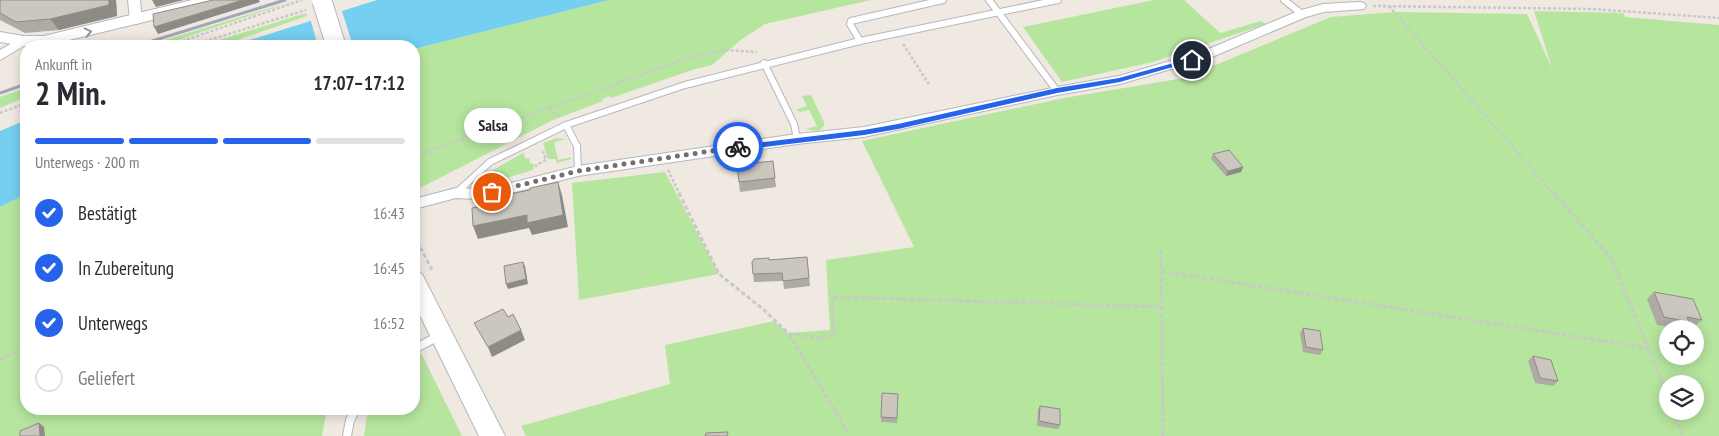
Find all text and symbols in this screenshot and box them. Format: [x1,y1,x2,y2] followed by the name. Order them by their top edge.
[83,27,92,38] one-way arrow
[1171,39,1213,81] pin
[1178,46,1206,74] icon: home
[35,54,92,74] text: Ankunft in
[313,71,405,95] text: 17:07–17:12
[35,72,106,114] text: 2 Min.
[463,107,521,142] callout: Salsa
[478,115,508,135] text: Salsa
[713,122,763,172] courier
[724,133,752,161] icon: bike
[35,152,139,172] text: Unterwegs · 200 m
[471,171,513,213] pin
[478,178,506,206] icon: bag
[35,199,63,227] icon: check
[78,201,137,225] text: Bestätigt
[373,203,405,223] text: 16:43
[35,254,63,282] icon: check
[78,256,174,280] text: In Zubereitung
[373,258,405,278] text: 16:45
[35,309,63,337] icon: check
[78,311,148,335] text: Unterwegs
[373,313,405,333] text: 16:52
[1659,320,1704,420] map controls
[1659,320,1704,365] button: locate
[78,366,135,390] text: Geliefert
[1659,375,1704,420] button: layers

